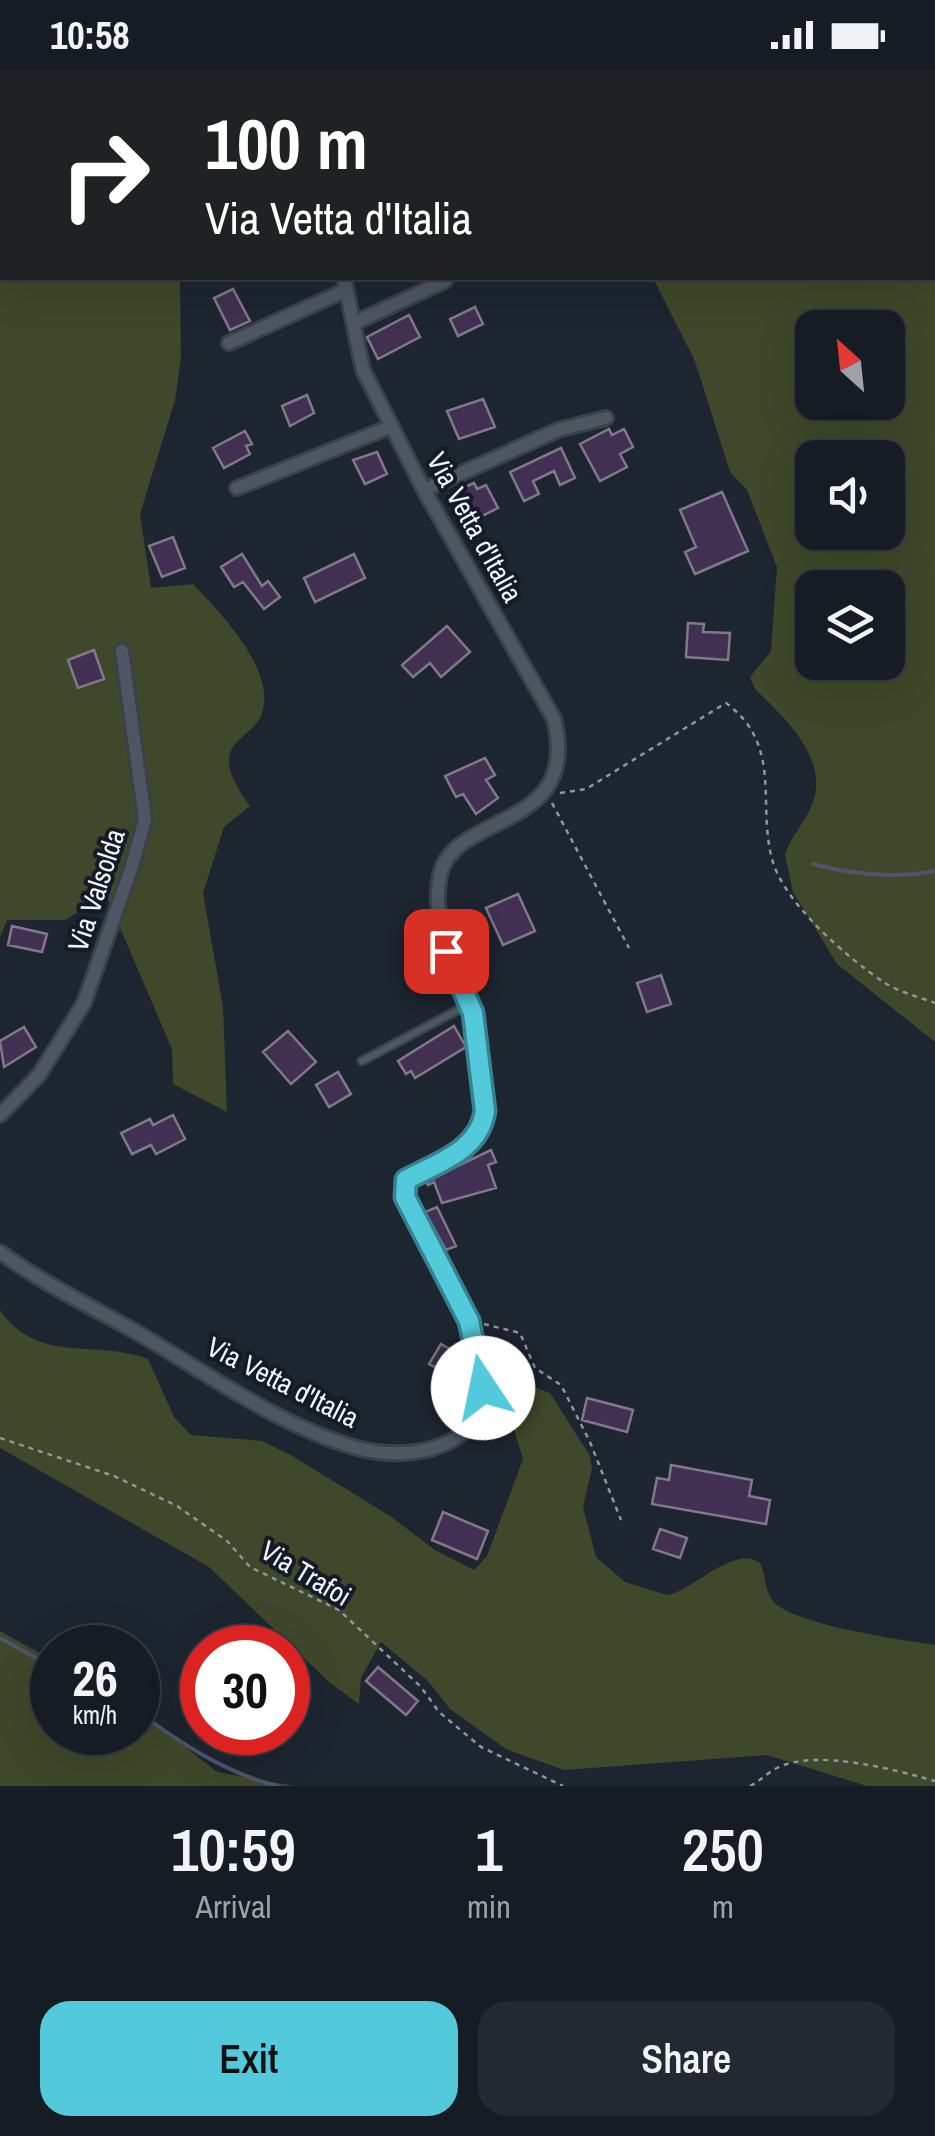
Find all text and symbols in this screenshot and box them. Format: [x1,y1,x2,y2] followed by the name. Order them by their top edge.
[50,10,130,61] text: 10:58
[205,97,368,191] text: 100 m
[40,110,170,240] icon: right
[205,187,472,248] text: Via Vetta d'Italia
[795,310,905,420] north arrow
[795,310,905,680] map controls
[795,440,905,550] button: sound
[418,445,532,609] street label: Via Vetta d'Italia
[795,570,905,680] button: layers
[58,824,134,956] street label: Via Valsolda
[404,909,489,994] pin
[419,924,474,979] icon: arrive
[200,1327,366,1437] street label: Via Vetta d'Italia
[431,1336,535,1440] position arrow
[254,1531,358,1615] street label: Via Trafoi
[180,1625,310,1755] speed limit sign: 30
[72,1644,118,1712] text: 26
[73,1698,117,1732] text: km/h
[171,1809,296,1890] text: 10:59
[475,1809,503,1890] text: 1
[682,1809,764,1890] text: 250
[196,1885,271,1928] text: Arrival
[467,1885,511,1928] text: min
[712,1885,734,1928] text: m
[40,2001,458,2116] button: Exit
[478,2001,895,2116] button: Share

